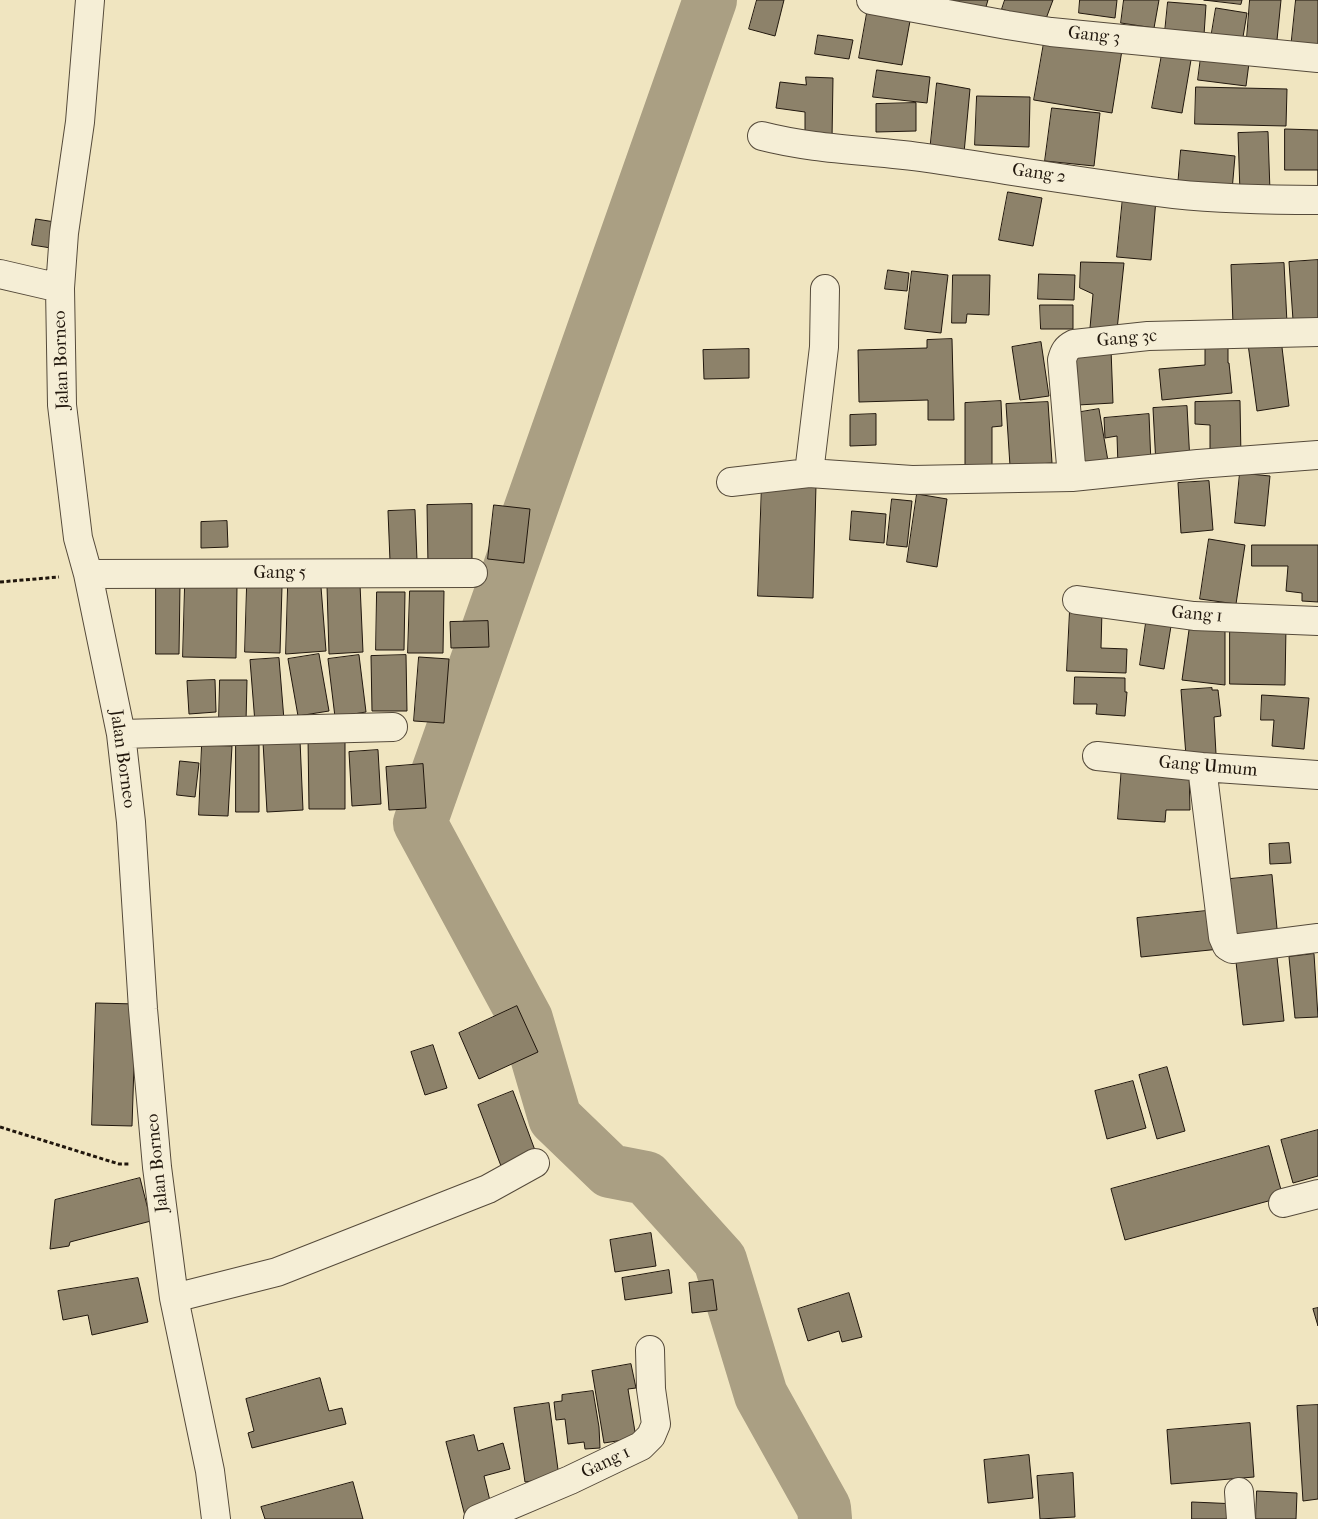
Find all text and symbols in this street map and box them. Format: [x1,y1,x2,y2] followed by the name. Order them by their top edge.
[1067,23,1121,49] street label: Gang 3
[1011,160,1067,188] street label: Gang 2
[49,310,75,410] street label: Jalan Borneo
[1096,326,1158,352] street label: Gang 3c
[254,563,306,585] street label: Gang 5
[1170,602,1224,628] street label: Gang 1
[104,708,140,810] street label: Jalan Borneo
[1158,752,1258,782] street label: Gang Umum
[142,1113,174,1213] street label: Jalan Borneo
[578,1442,634,1484] street label: Gang 1

